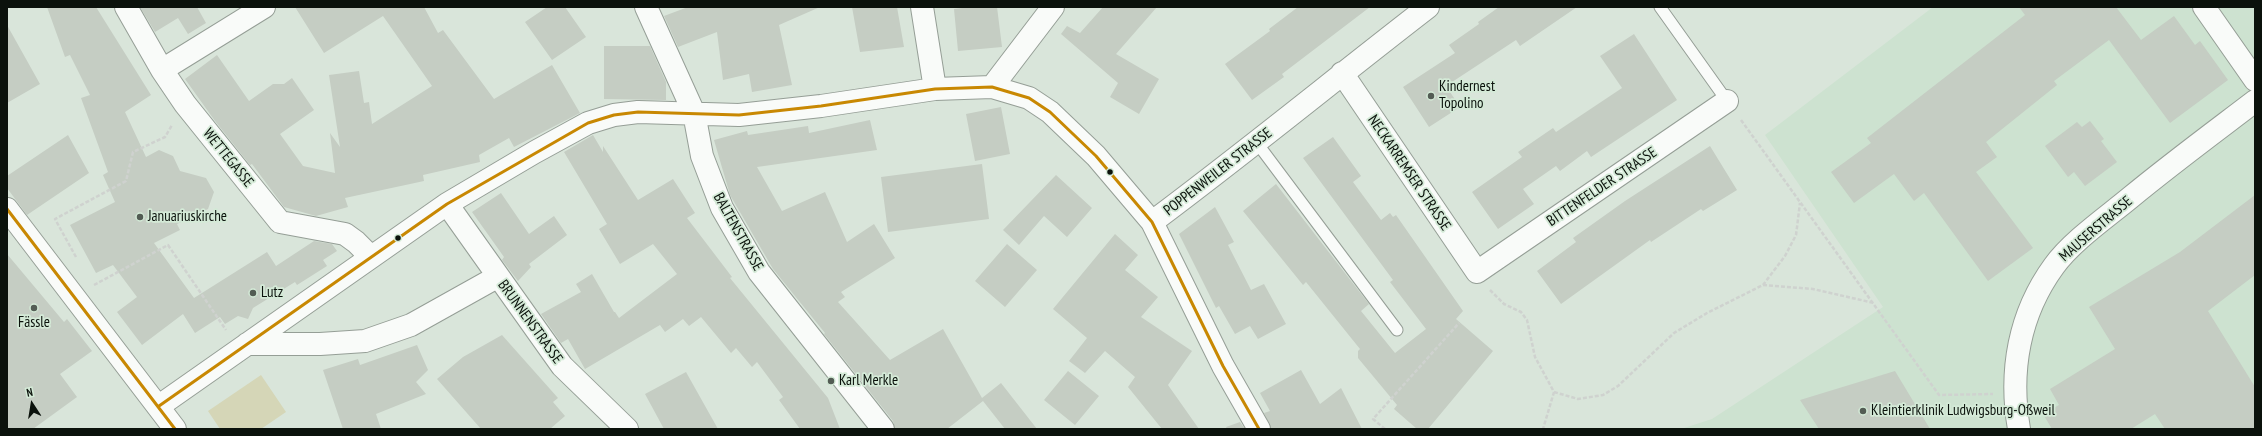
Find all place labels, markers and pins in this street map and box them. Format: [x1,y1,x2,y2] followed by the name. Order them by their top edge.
[1439,78,1495,113] place label: Kindernest Topolino
[1426,91,1436,101] marker: Kindernest Topolino
[1105,167,1115,177] unlabelled marker
[148,208,227,226] place label: Januariuskirche
[135,212,145,222] marker: Januariuskirche
[393,233,403,243] unlabelled marker
[261,284,283,302] place label: Lutz
[248,288,258,298] marker: Lutz
[29,303,39,313] marker: Fässle
[18,314,50,332] place label: Fässle
[839,372,898,390] place label: Karl Merkle
[826,376,836,386] marker: Karl Merkle
[1871,402,2055,420] place label: Kleintierklinik Ludwigsburg-Oßweil
[1858,406,1868,416] marker: Kleintierklinik Ludwigsburg-Oßweil

